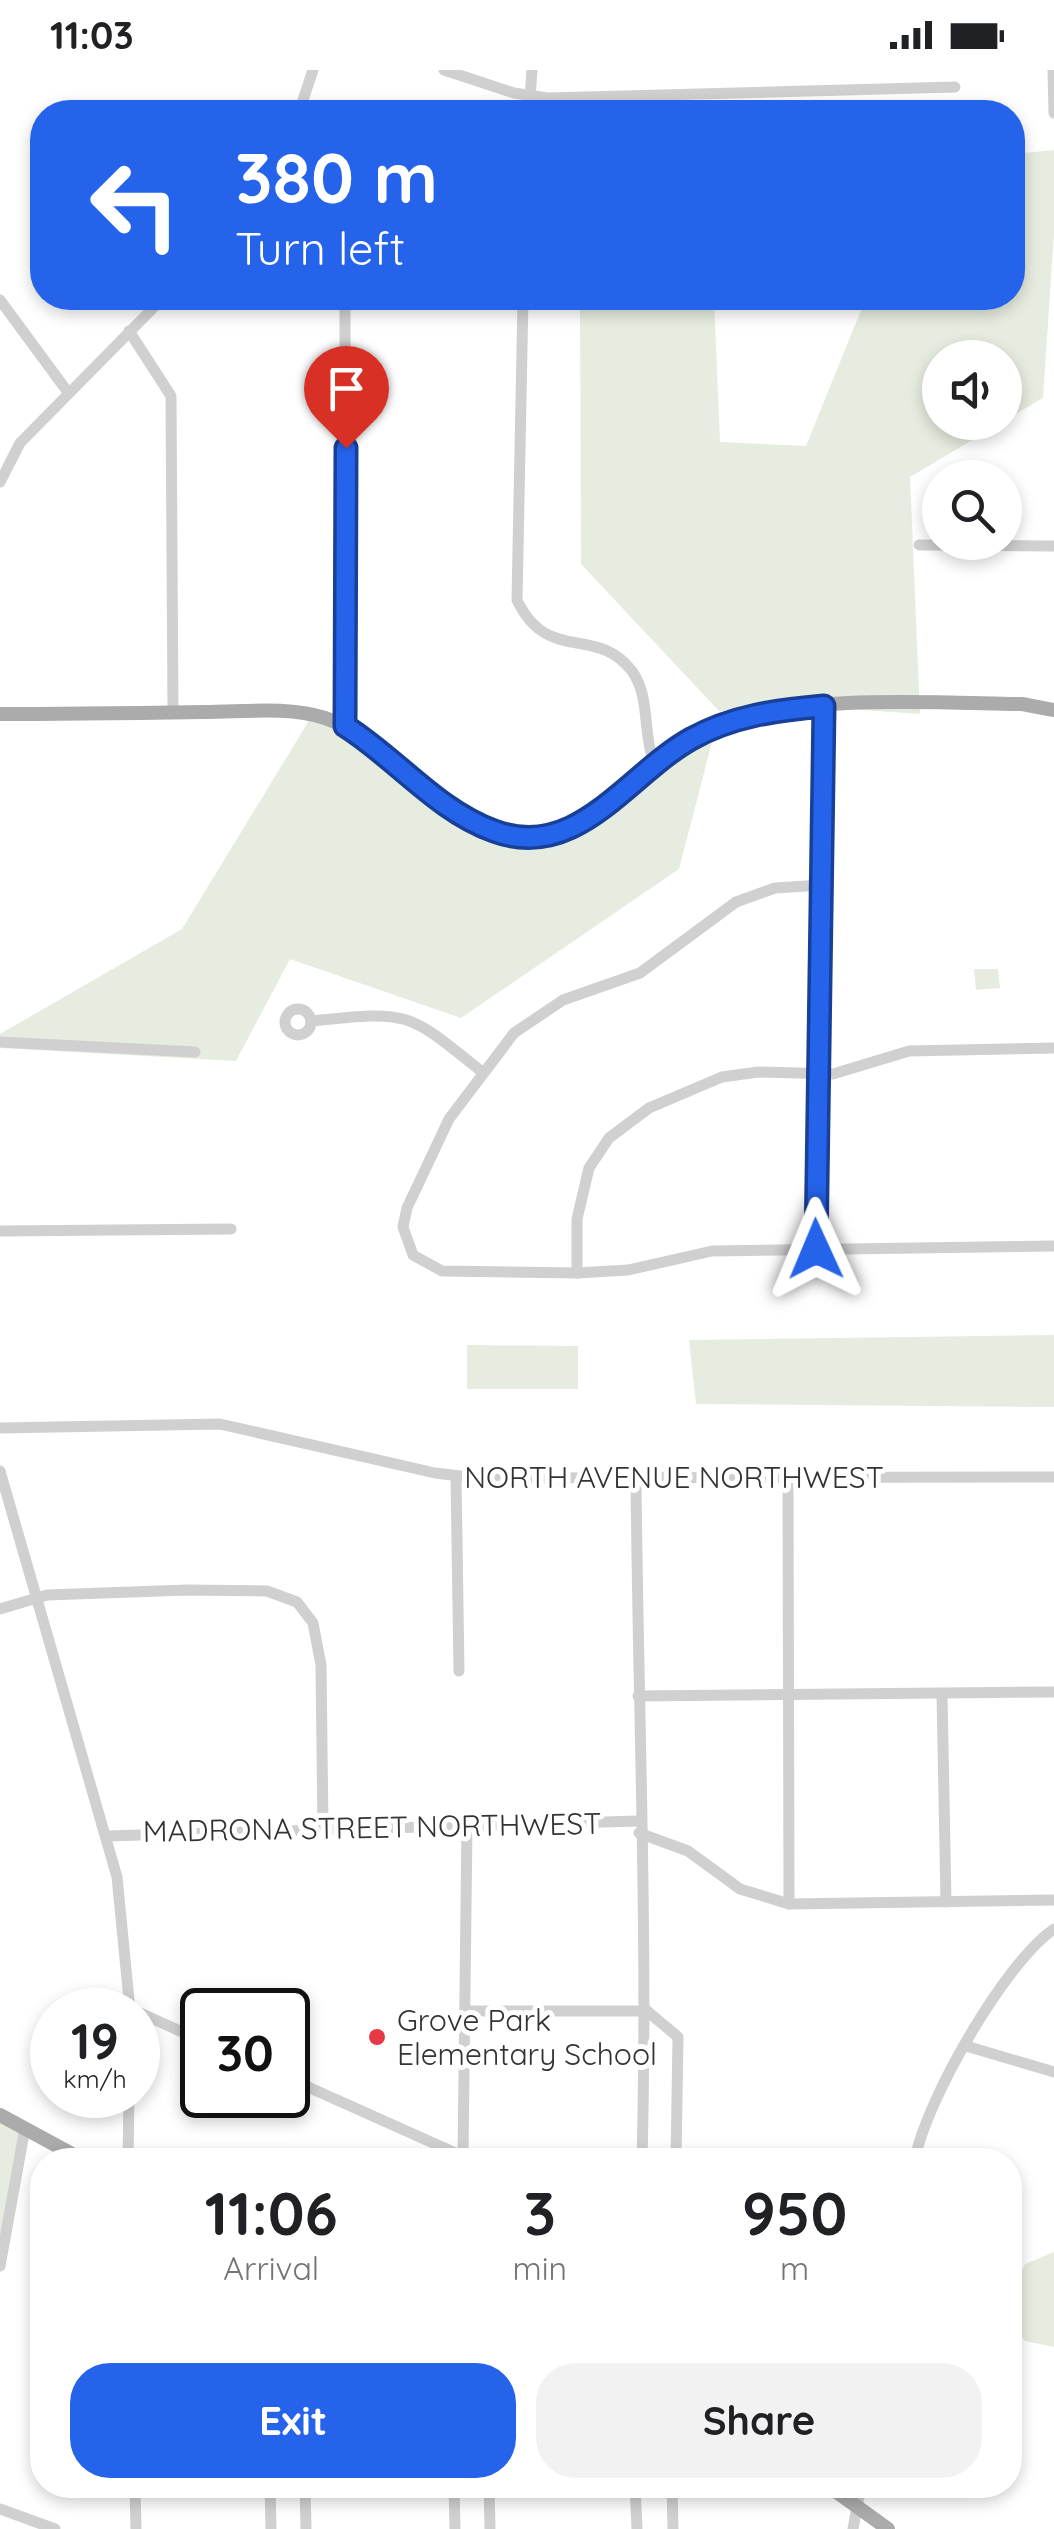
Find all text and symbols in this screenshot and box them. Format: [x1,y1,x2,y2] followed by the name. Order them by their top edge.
[50,11,134,59] text: 11:03
[235,133,438,221] text: 380 m
[70,140,200,270] icon: left
[235,220,405,276] text: Turn left
[922,340,1022,560] map controls
[922,340,1022,440] button: sound
[304,346,389,449] pin
[319,361,374,416] icon: arrive
[922,460,1022,560] button: search
[764,1197,868,1301] position arrow
[464,1458,884,1496] street label: NORTH AVENUE NORTHWEST
[142,1804,602,1850] street label: MADRONA STREET NORTHWEST
[180,1988,310,2118] speed limit sign: 30
[397,2001,657,2073] place label: Grove Park Elementary School
[71,2009,119,2072] text: 19
[366,2026,388,2048] marker: Grove Park Elementary School
[63,2063,127,2094] text: km/h
[205,2175,338,2250] text: 11:06
[524,2175,556,2250] text: 3
[742,2175,847,2250] text: 950
[223,2248,319,2288] text: Arrival
[513,2248,567,2288] text: min
[780,2248,809,2288] text: m
[70,2363,516,2478] button: Exit
[536,2363,982,2478] button: Share

